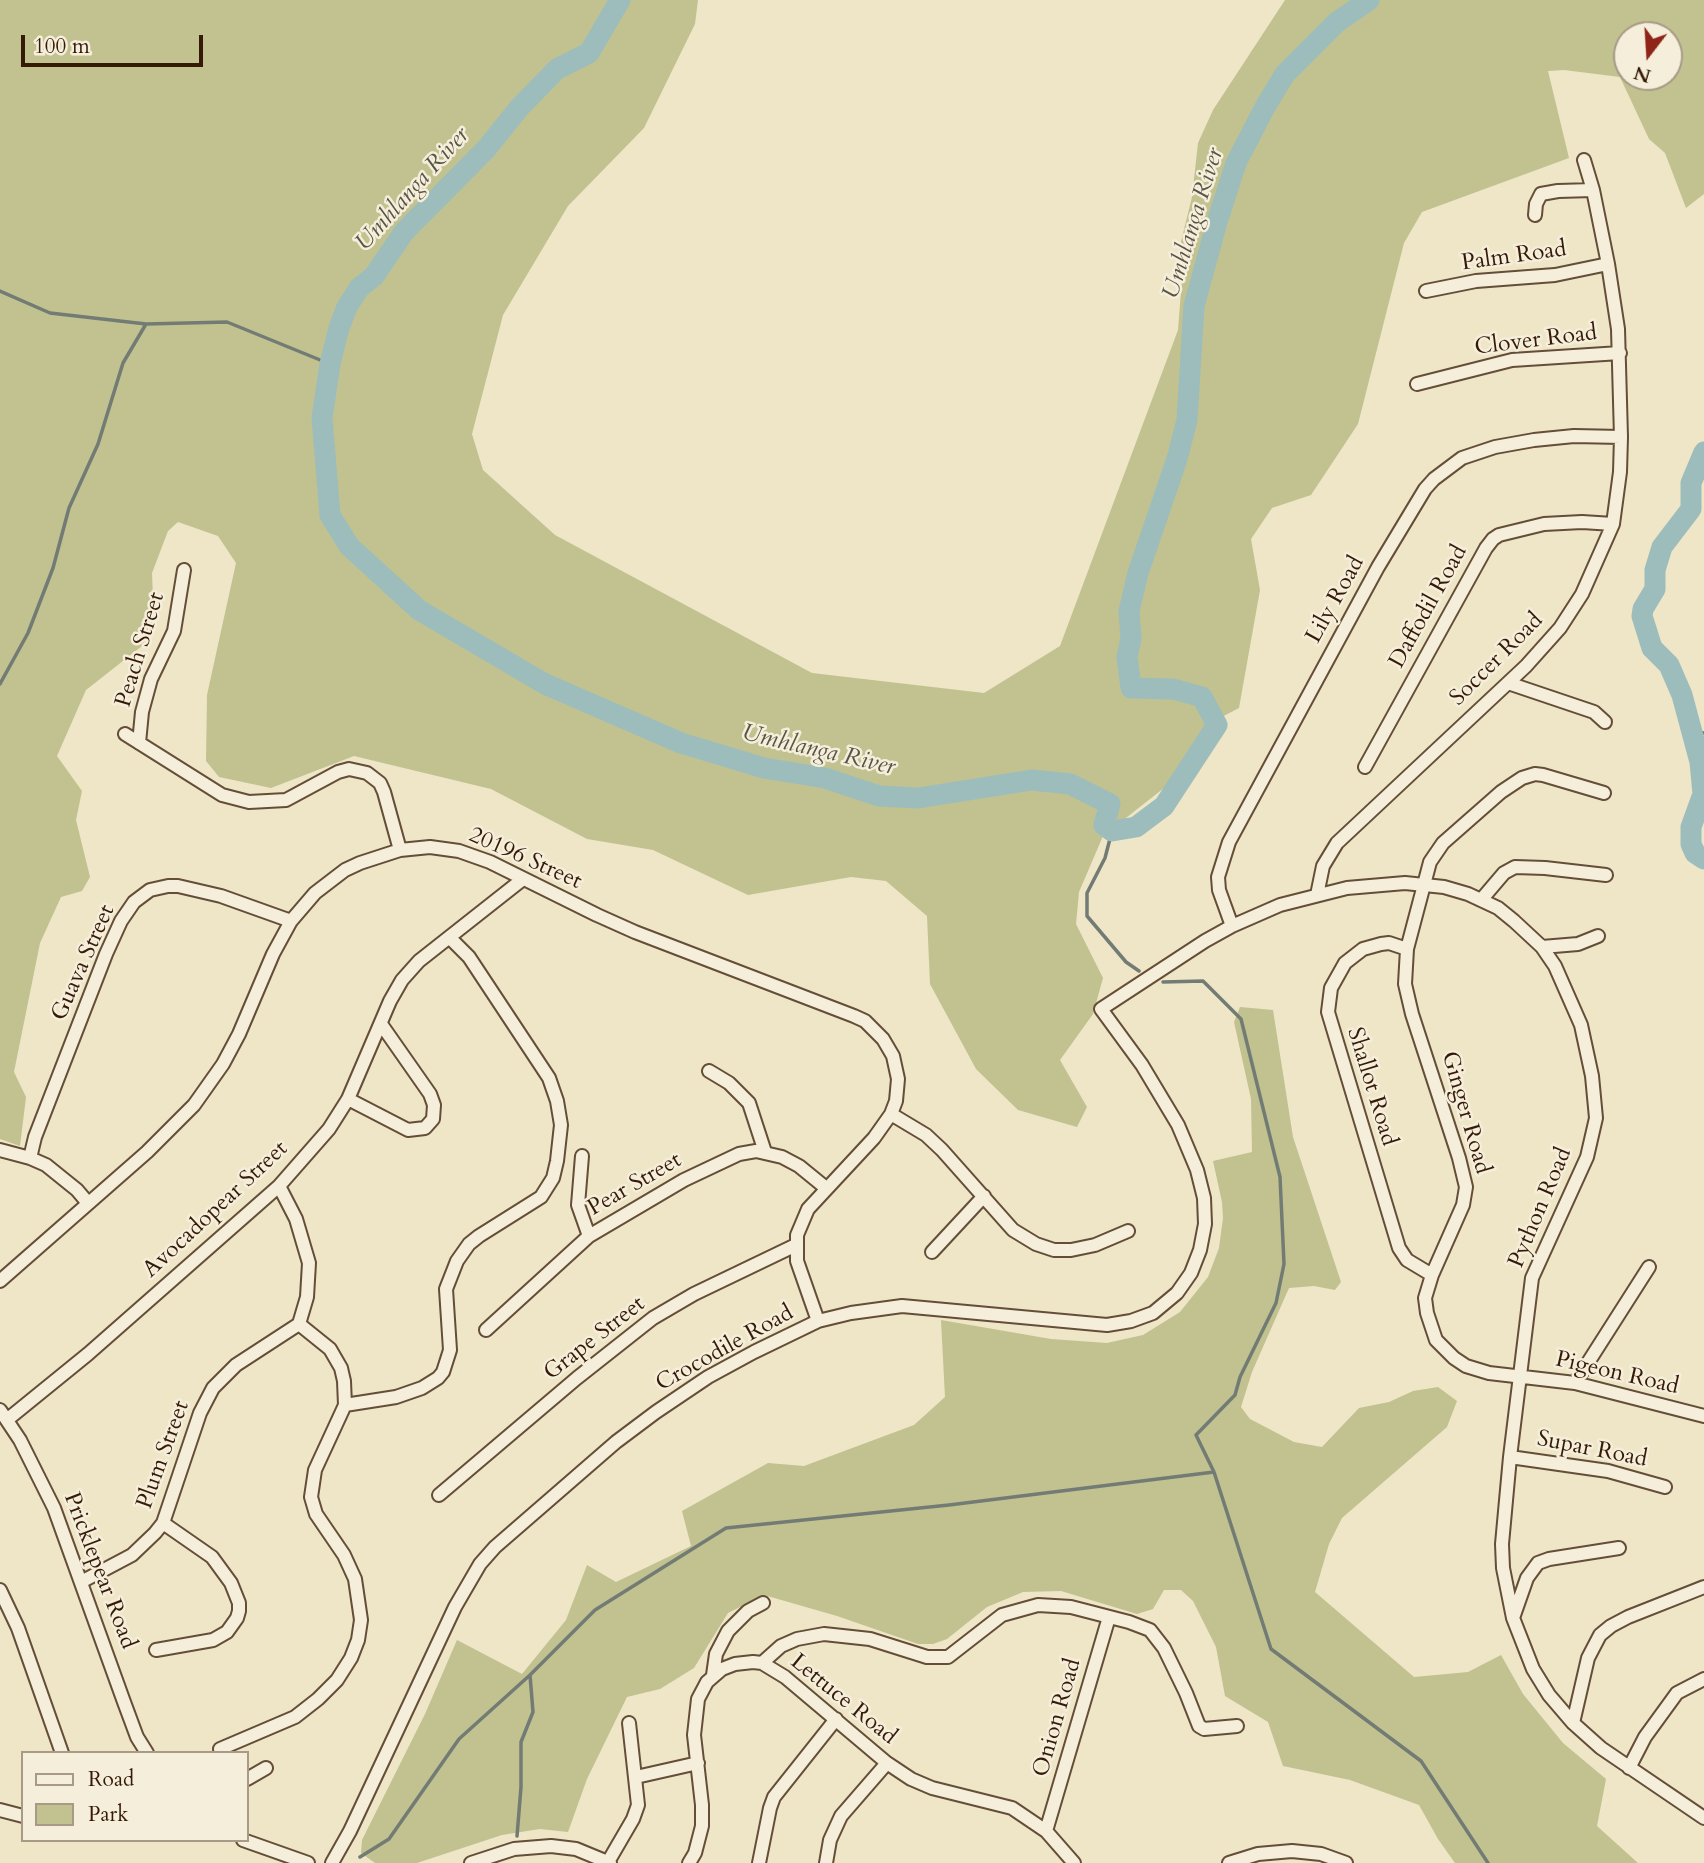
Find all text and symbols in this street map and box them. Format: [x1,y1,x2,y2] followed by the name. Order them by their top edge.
[24,21,206,65] scale bar
[1613,21,1683,91] north arrow
[34,32,90,61] text: 100 m
[1631,59,1654,89] text: N
[350,122,476,258] water label: Umhlanga River
[1157,145,1231,303] water label: Umhlanga River
[1460,236,1568,278] street label: Palm Road
[1473,320,1599,362] street label: Clover Road
[1384,541,1474,673] street label: Daffodil Road
[1301,552,1371,648] street label: Lily Road
[110,589,172,711] street label: Peach Street
[1445,608,1549,712] street label: Soccer Road
[738,719,898,783] water label: Umhlanga River
[464,822,586,896] street label: 20196 Street
[46,901,122,1025] street label: Guava Street
[1340,1025,1402,1149] street label: Shallot Road
[1434,1049,1496,1177] street label: Ginger Road
[138,1136,294,1284] street label: Avocadopear Street
[1503,1144,1579,1272] street label: Python Road
[583,1147,687,1223] street label: Pear Street
[539,1291,651,1387] street label: Grape Street
[651,1300,799,1398] street label: Crocodile Road
[1553,1346,1681,1402] street label: Pigeon Road
[132,1397,196,1513] street label: Plum Street
[1535,1426,1649,1474] street label: Supar Road
[56,1489,142,1653] street label: Pricklepear Road
[784,1649,902,1751] street label: Lettuce Road
[1028,1656,1088,1780] street label: Onion Road
[21,1751,248,1842] legend
[88,1765,134,1794] text: Road
[88,1800,128,1829] text: Park

